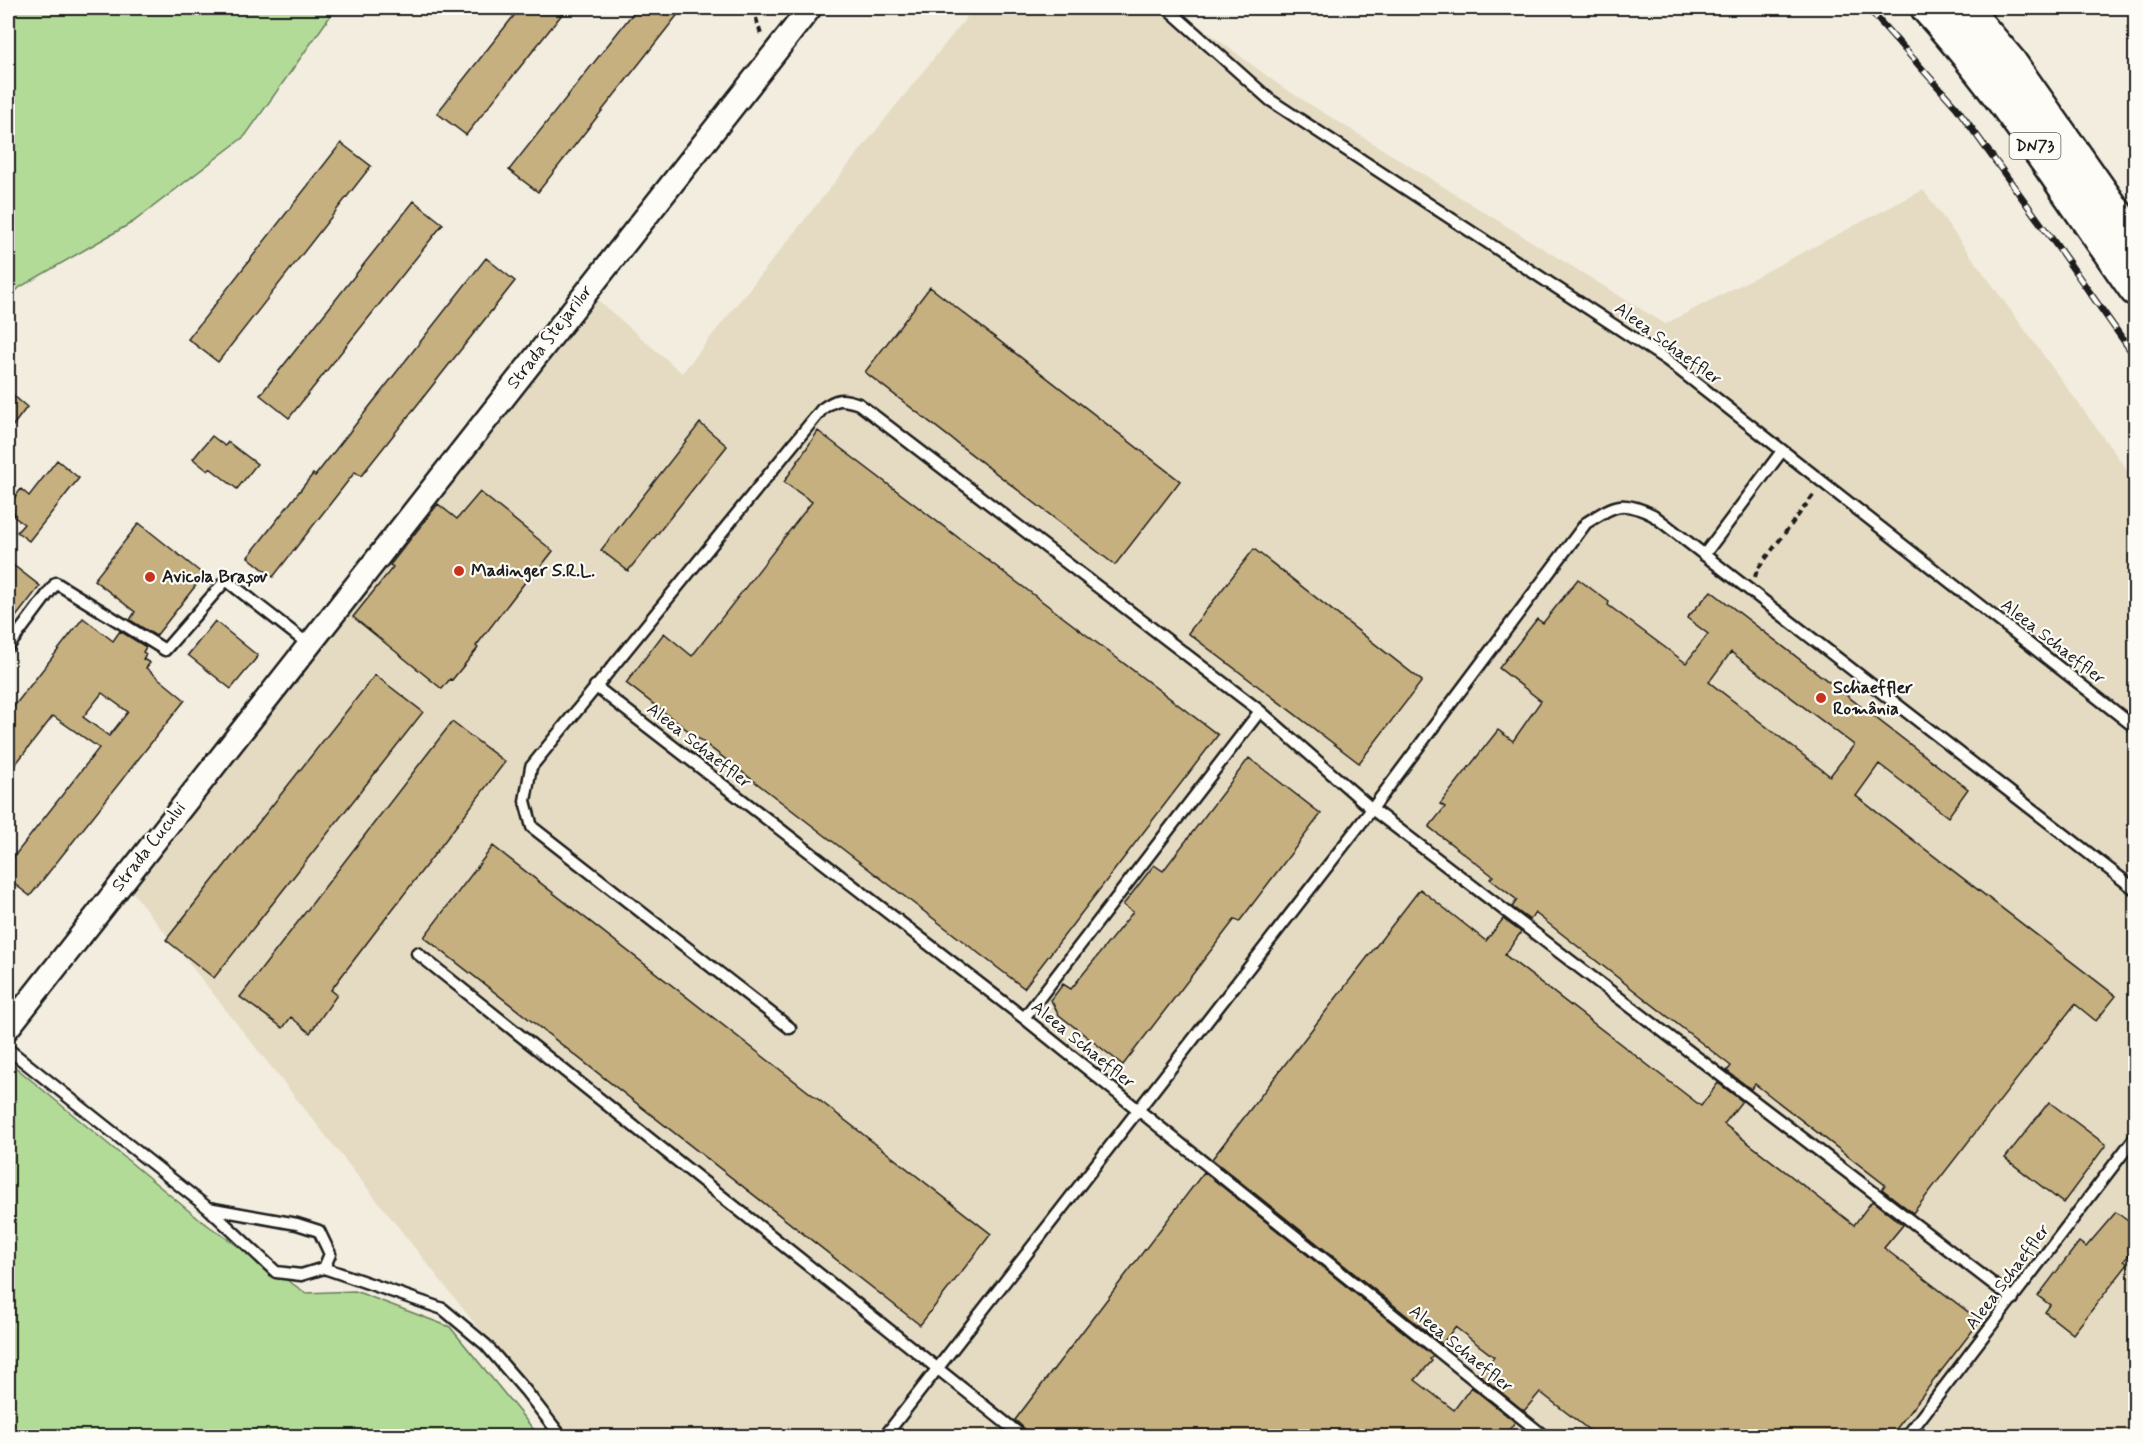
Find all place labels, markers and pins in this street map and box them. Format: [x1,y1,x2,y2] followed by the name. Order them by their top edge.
[471,559,595,583] place label: Madinger S.R.L.
[452,564,466,578] marker: Madinger S.R.L.
[162,565,269,589] place label: Avicola Brașov
[143,570,157,584] marker: Avicola Brașov
[1833,676,1913,721] place label: Schaeffler România
[1814,691,1828,705] marker: Schaeffler România

